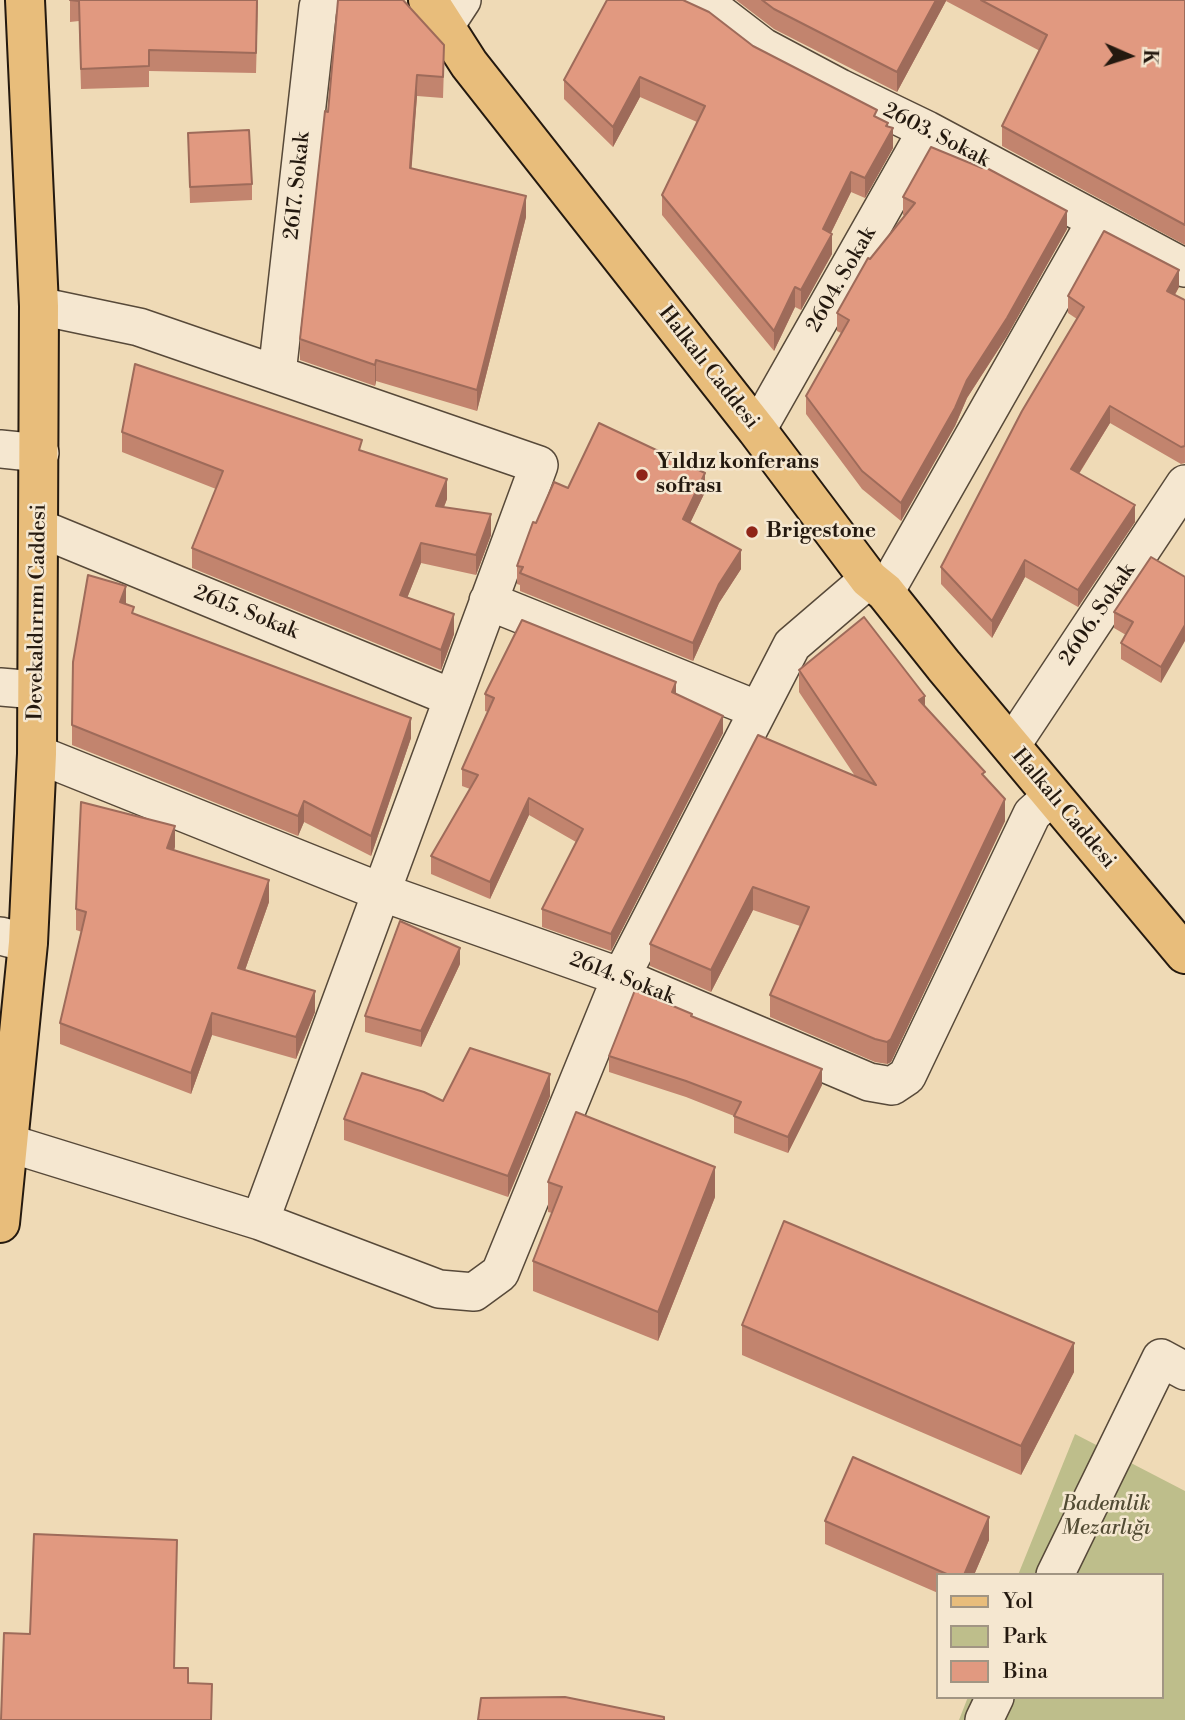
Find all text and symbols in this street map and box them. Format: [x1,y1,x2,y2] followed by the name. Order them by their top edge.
[1094,21,1164,91] north arrow
[1138,49,1162,65] text: K
[878,98,994,174] street label: 2603. Sokak
[280,131,316,241] street label: 2617. Sokak
[802,223,882,337] street label: 2604. Sokak
[652,302,764,434] street label: Halkalı Caddesi
[656,450,819,500] place label: Yıldız konferans sofrası
[634,467,650,483] marker: Yıldız konferans sofrası
[24,504,52,720] street label: Devekaldırımı Caddesi
[766,519,876,545] place label: Brigestone
[744,524,760,540] marker: Brigestone
[1055,559,1141,671] street label: 2606. Sokak
[190,581,302,645] street label: 2615. Sokak
[1005,744,1121,874] street label: Halkalı Caddesi
[566,947,678,1011] street label: 2614. Sokak
[1061,1492,1151,1542] park label: Bademlik Mezarlığı
[936,1573,1164,1699] legend
[1003,1589,1033,1615] text: Yol
[1003,1624,1047,1650] text: Park
[1003,1659,1048,1685] text: Bina

